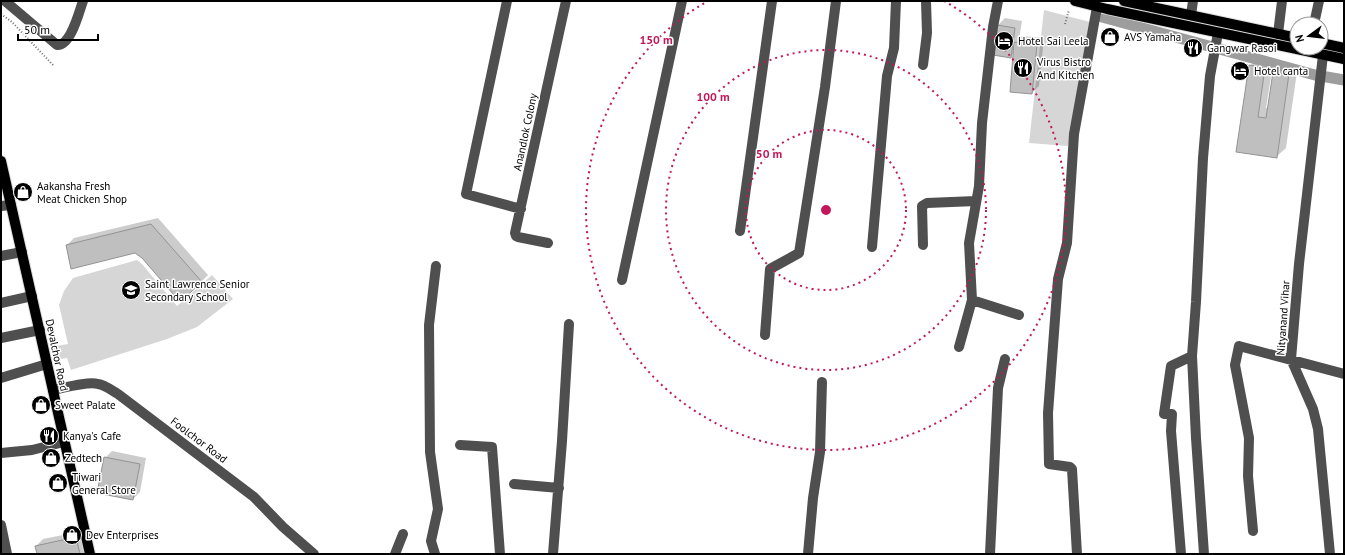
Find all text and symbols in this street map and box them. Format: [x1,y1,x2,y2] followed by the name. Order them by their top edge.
[18,16,98,42] scale bar
[1289,16,1329,56] north arrow
[24,22,50,37] text: 50 m
[1099,26,1121,48] shop icon: AVS Yamaha
[993,30,1015,52] hotel icon: Hotel Sai Leela
[1124,30,1181,44] place label: AVS Yamaha
[639,32,673,47] text: 150 m
[1292,33,1307,44] text: N
[1018,34,1089,48] place label: Hotel Sai Leela
[1182,37,1204,59] restaurant icon: Gangwar Rasoi
[1207,41,1277,55] place label: Gangwar Rasoi
[1036,55,1094,82] place label: Virus Bistro And Kitchen
[1012,57,1034,79] restaurant icon: Virus Bistro And Kitchen
[1229,60,1251,82] hotel icon: Hotel canta
[1254,64,1308,78] place label: Hotel canta
[696,89,730,104] text: 100 m
[510,91,540,172] street label: Anandlok Colony
[756,146,782,161] text: 50 m
[37,179,127,206] place label: Aakansha Fresh Meat Chicken Shop
[12,181,34,203] shop icon: Aakansha Fresh Meat Chicken Shop
[819,203,833,217] centre of rings
[145,277,250,304] place label: Saint Lawrence Senior Secondary School
[120,279,142,301] school or university icon: Saint Lawrence Senior Secondary School
[1273,280,1293,356] street label: Nityanand Vihar
[43,318,71,392] street label: Devalchor Road
[30,394,52,416] shop icon: Sweet Palate
[55,398,116,412] place label: Sweet Palate
[168,414,230,466] street label: Foolchor Road
[38,425,60,447] restaurant icon: Kanya's Cafe
[63,429,122,443] place label: Kanya's Cafe
[40,447,62,469] shop icon: Zedtech
[65,451,102,465] place label: Zedtech
[72,470,136,497] place label: Tiwari General Store
[47,472,69,494] shop icon: Tiwari General Store
[61,524,83,546] shop icon: Dev Enterprises
[86,528,159,542] place label: Dev Enterprises

